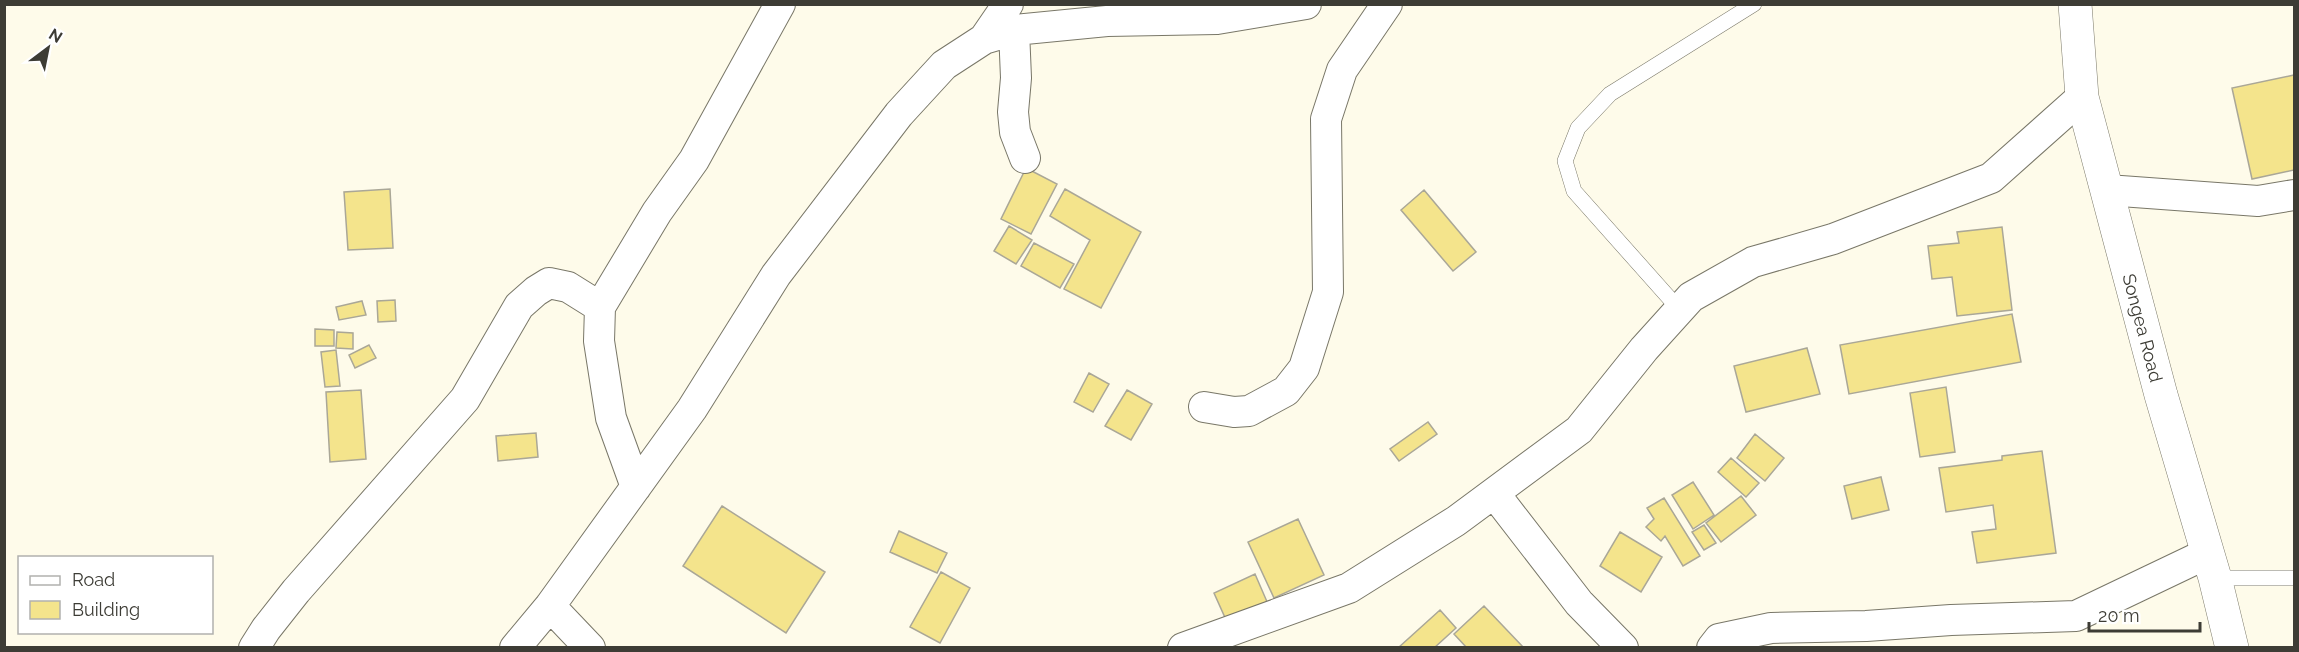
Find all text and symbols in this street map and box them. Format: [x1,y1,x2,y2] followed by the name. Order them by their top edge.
[18,18,78,78] north arrow
[45,24,66,47] text: N
[2119,271,2168,384] street label: Songea Road
[18,556,213,634] legend
[72,569,115,590] text: Road
[2089,595,2200,633] scale bar
[72,599,140,620] text: Building
[2098,605,2140,626] text: 20 m

